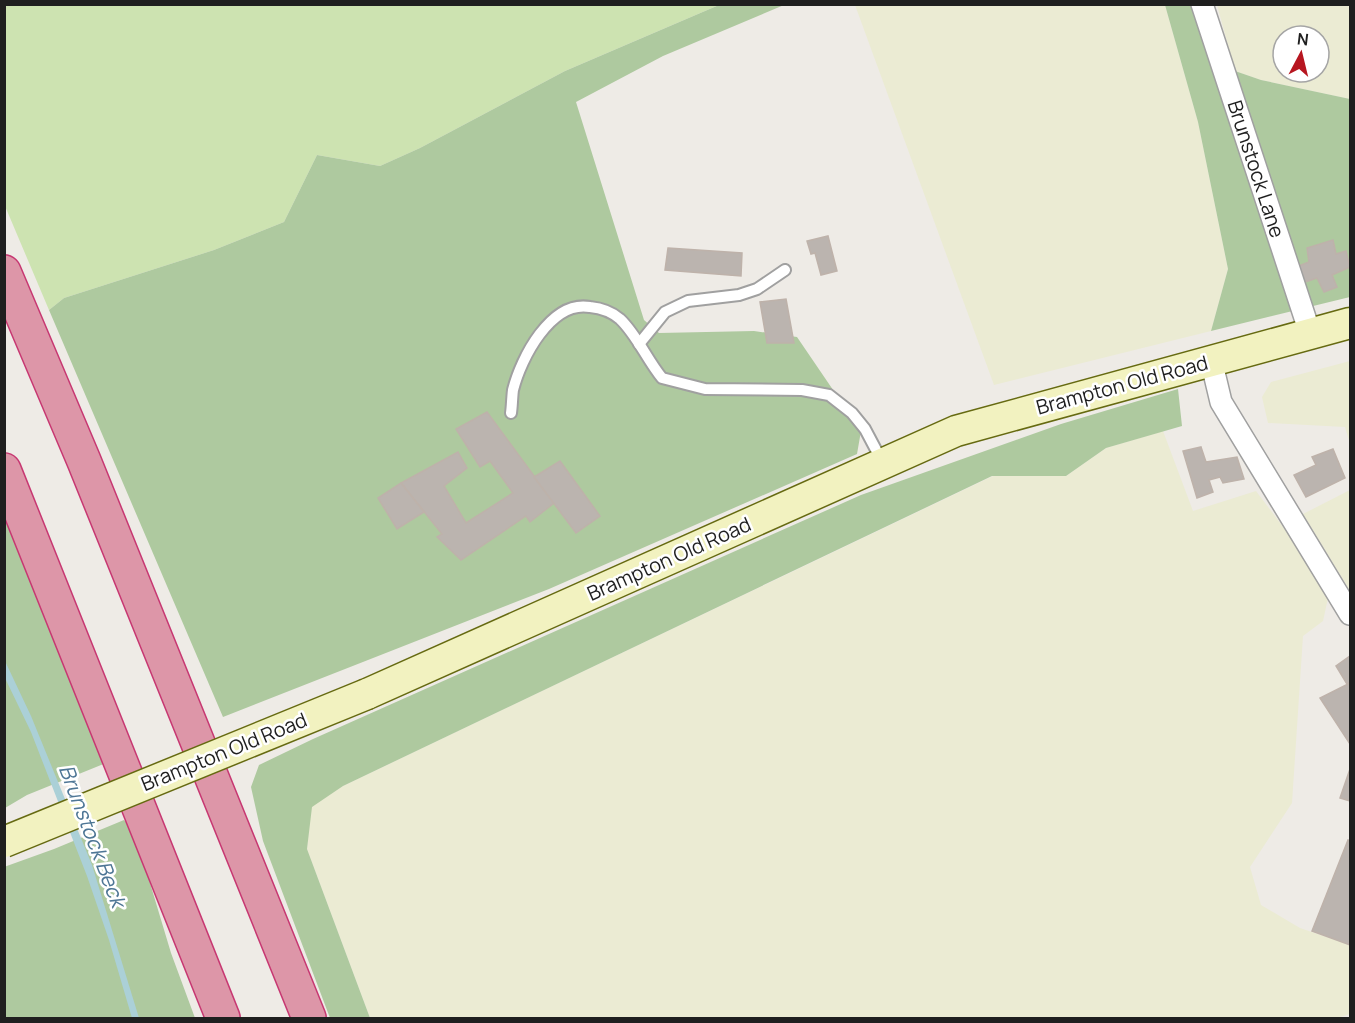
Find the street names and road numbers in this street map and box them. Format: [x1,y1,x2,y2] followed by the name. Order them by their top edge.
[1222,97,1291,241] street label: Brunstock Lane
[1033,349,1211,420] street label: Brampton Old Road
[583,510,755,607] street label: Brampton Old Road
[137,706,311,797] street label: Brampton Old Road

